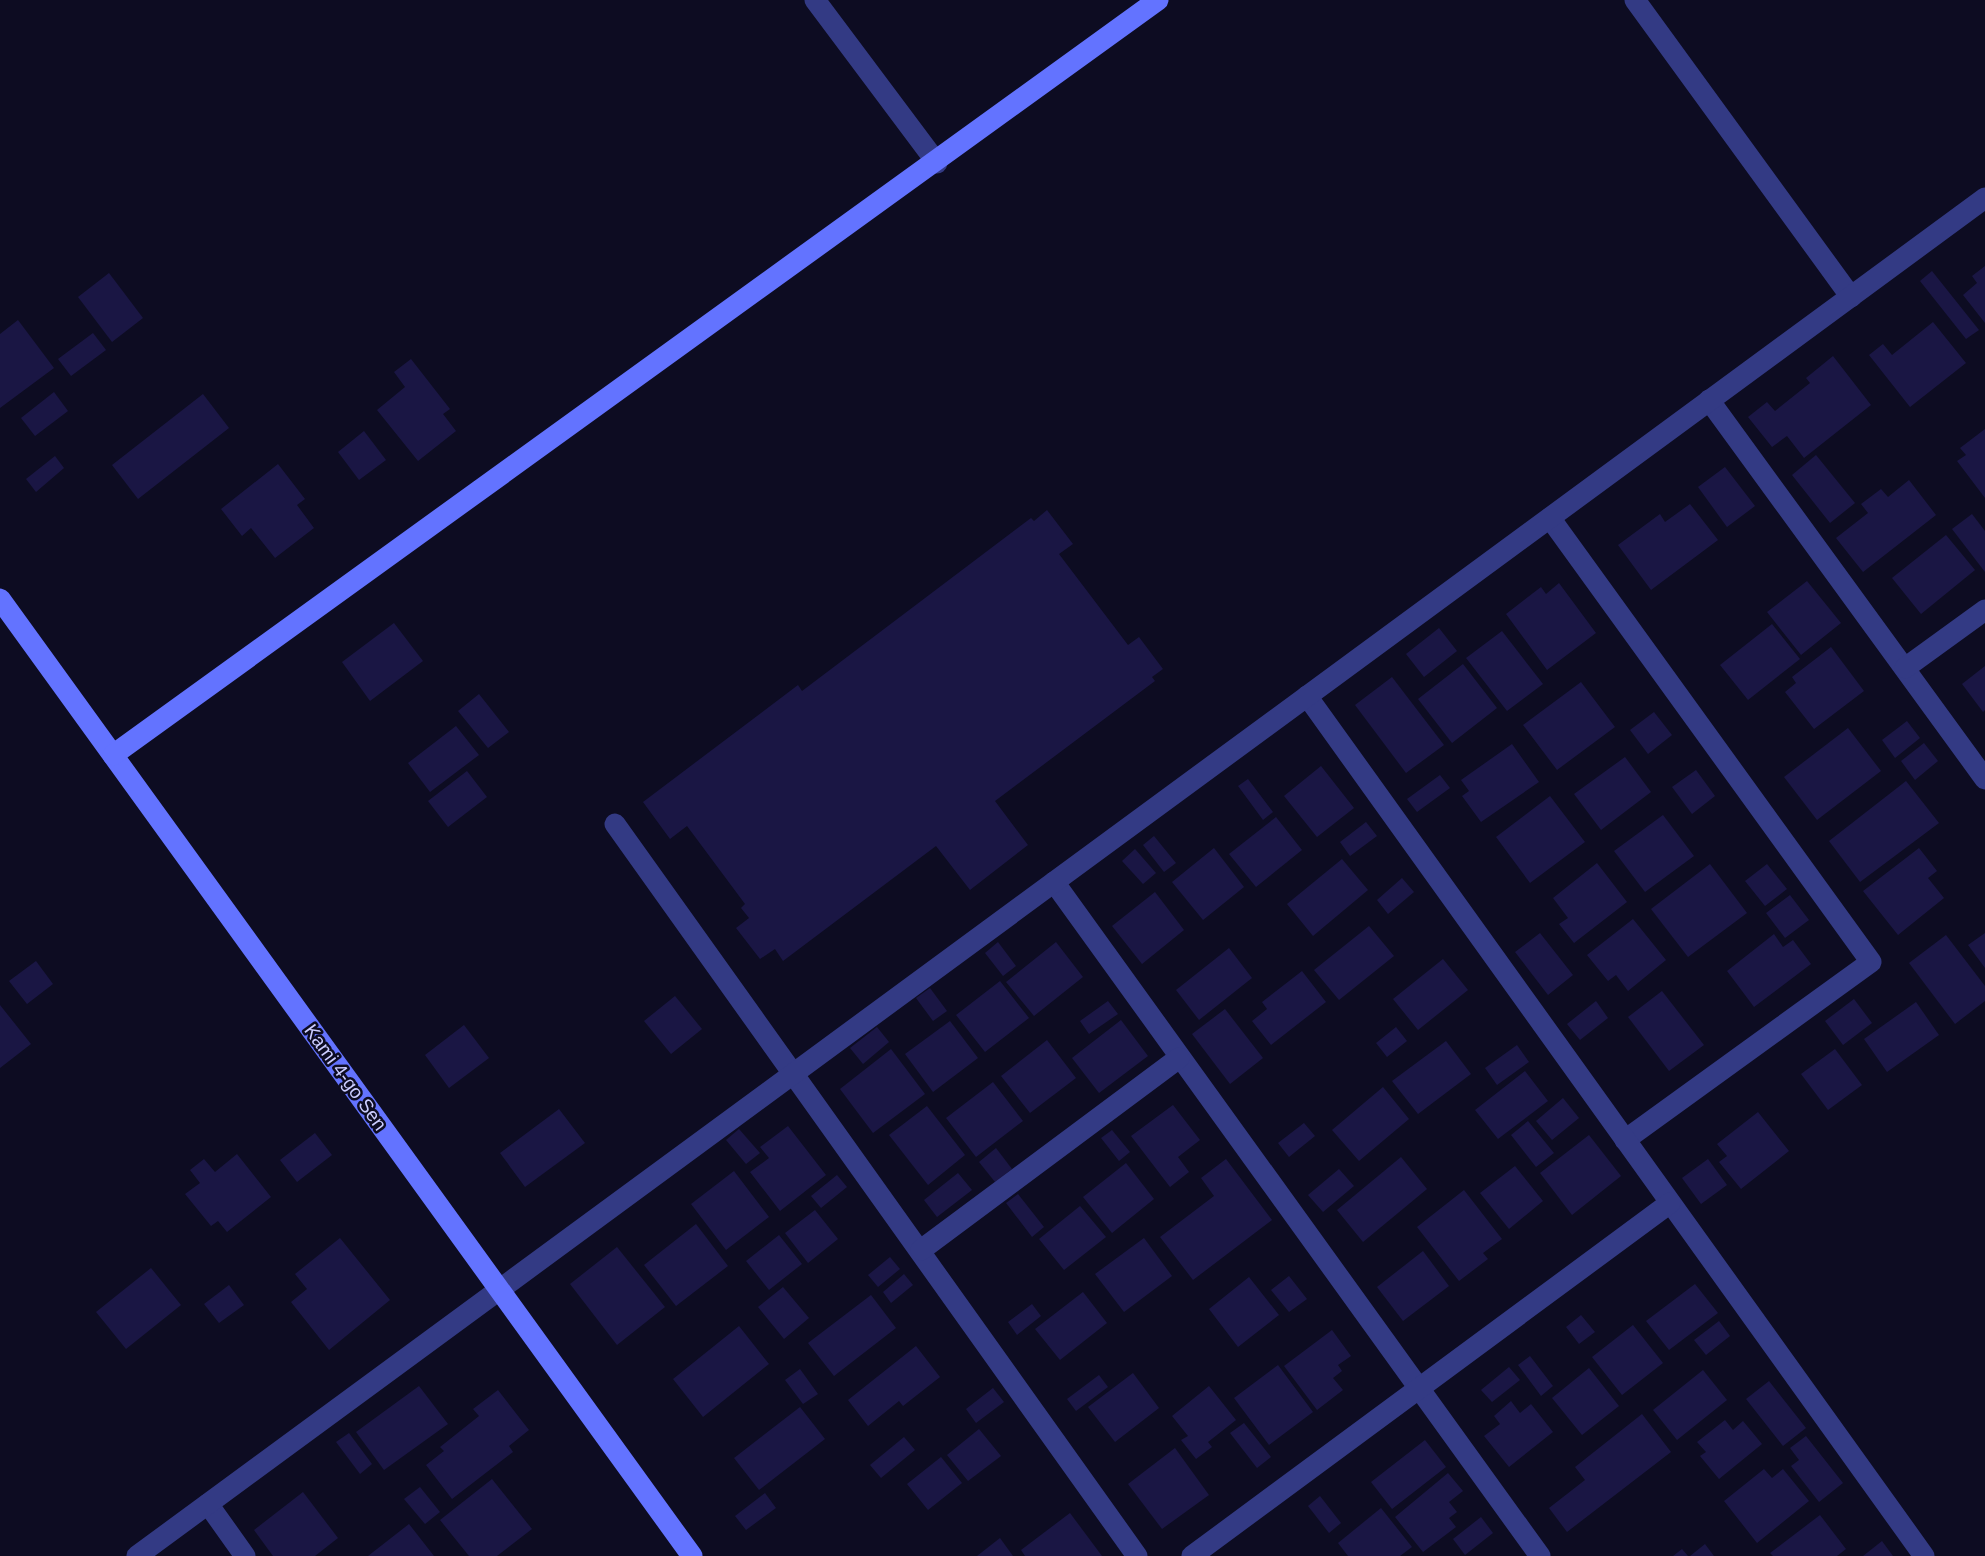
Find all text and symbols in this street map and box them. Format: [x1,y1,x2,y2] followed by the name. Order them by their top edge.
[300,1020,391,1134] street label: Kami 4-go Sen

